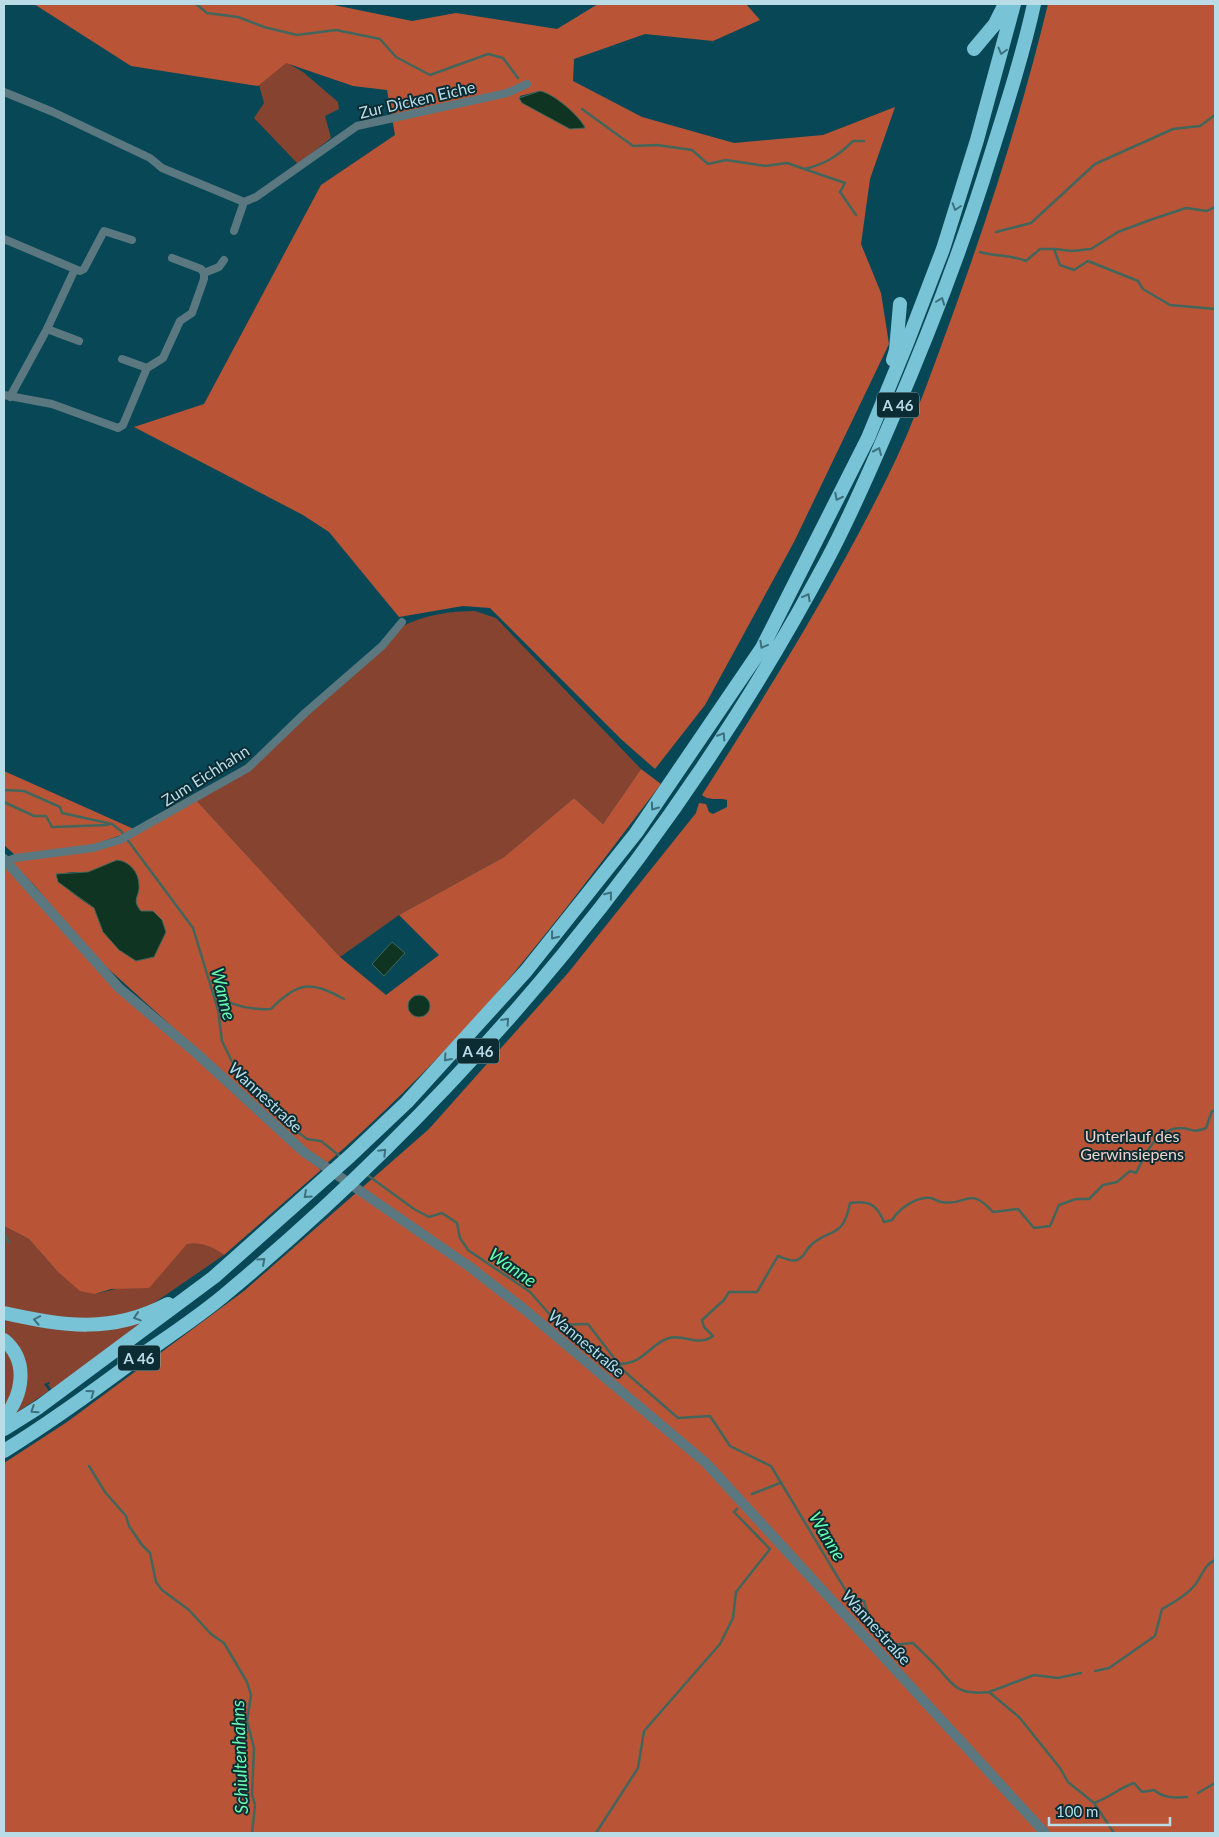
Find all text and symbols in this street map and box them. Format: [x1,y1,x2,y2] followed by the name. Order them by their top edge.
[997,46,1007,54] one-way arrow
[357,76,477,122] street label: Zur Dicken Eiche
[952,202,962,210] one-way arrow
[934,297,945,306] one-way arrow
[877,392,919,418] road number: A 46
[872,447,883,456] one-way arrow
[834,492,844,501] one-way arrow
[800,593,810,602] one-way arrow
[759,639,769,648] one-way arrow
[716,732,725,741] one-way arrow
[158,741,252,809] street label: Zum Eichhahn
[650,802,660,811] one-way arrow
[603,892,611,901] one-way arrow
[552,930,560,939] one-way arrow
[207,966,241,1022] water label: Wanne
[500,1018,509,1027] one-way arrow
[457,1038,499,1064] road number: A 46
[444,1052,453,1061] one-way arrow
[225,1058,307,1136] street label: Wannestraße
[1080,1126,1184,1163] park label: Unterlauf des Gerwinsiepens
[377,1149,386,1158] one-way arrow
[304,1189,313,1198] one-way arrow
[485,1243,541,1291] water label: Wanne
[257,1258,266,1267] one-way arrow
[545,1306,629,1380] street label: Wannestraße
[134,1311,142,1321] one-way arrow
[32,1315,41,1326] one-way arrow
[118,1346,160,1370] road number: A 46
[85,1390,95,1399] one-way arrow
[31,1404,40,1413] one-way arrow
[805,1508,851,1564] water label: Wanne
[839,1586,915,1668] street label: Wannestraße
[226,1700,252,1814] water label: Schiultenhahns
[1049,1794,1170,1826] scale bar
[1056,1802,1098,1820] text: 100 m

